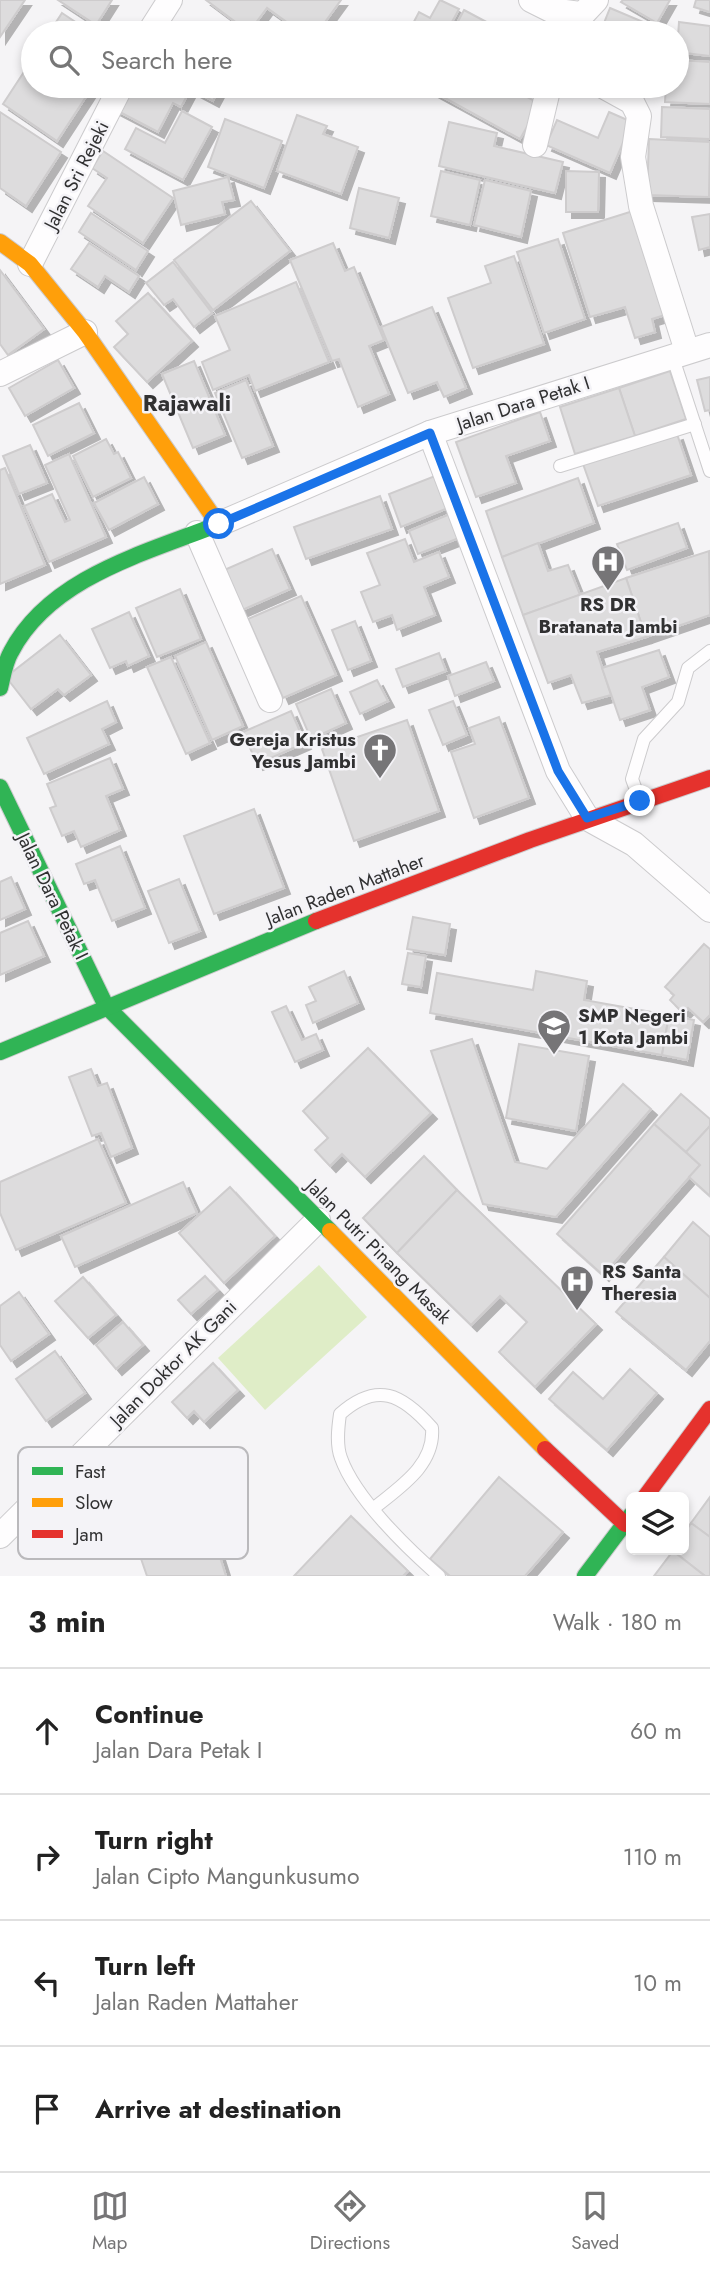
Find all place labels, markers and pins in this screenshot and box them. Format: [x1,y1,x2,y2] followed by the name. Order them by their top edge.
[589,543,627,592] hospital icon: RS DR Bratanata Jambi
[538,591,678,640] place label: RS DR Bratanata Jambi
[229,726,356,775] place label: Gereja Kristus Yesus Jambi
[361,731,399,780] church icon: Gereja Kristus Yesus Jambi
[578,1002,688,1051] place label: SMP Negeri 1 Kota Jambi
[535,1007,573,1056] school or university icon: SMP Negeri 1 Kota Jambi
[602,1258,681,1307] place label: RS Santa Theresia
[558,1263,596,1312] hospital icon: RS Santa Theresia

